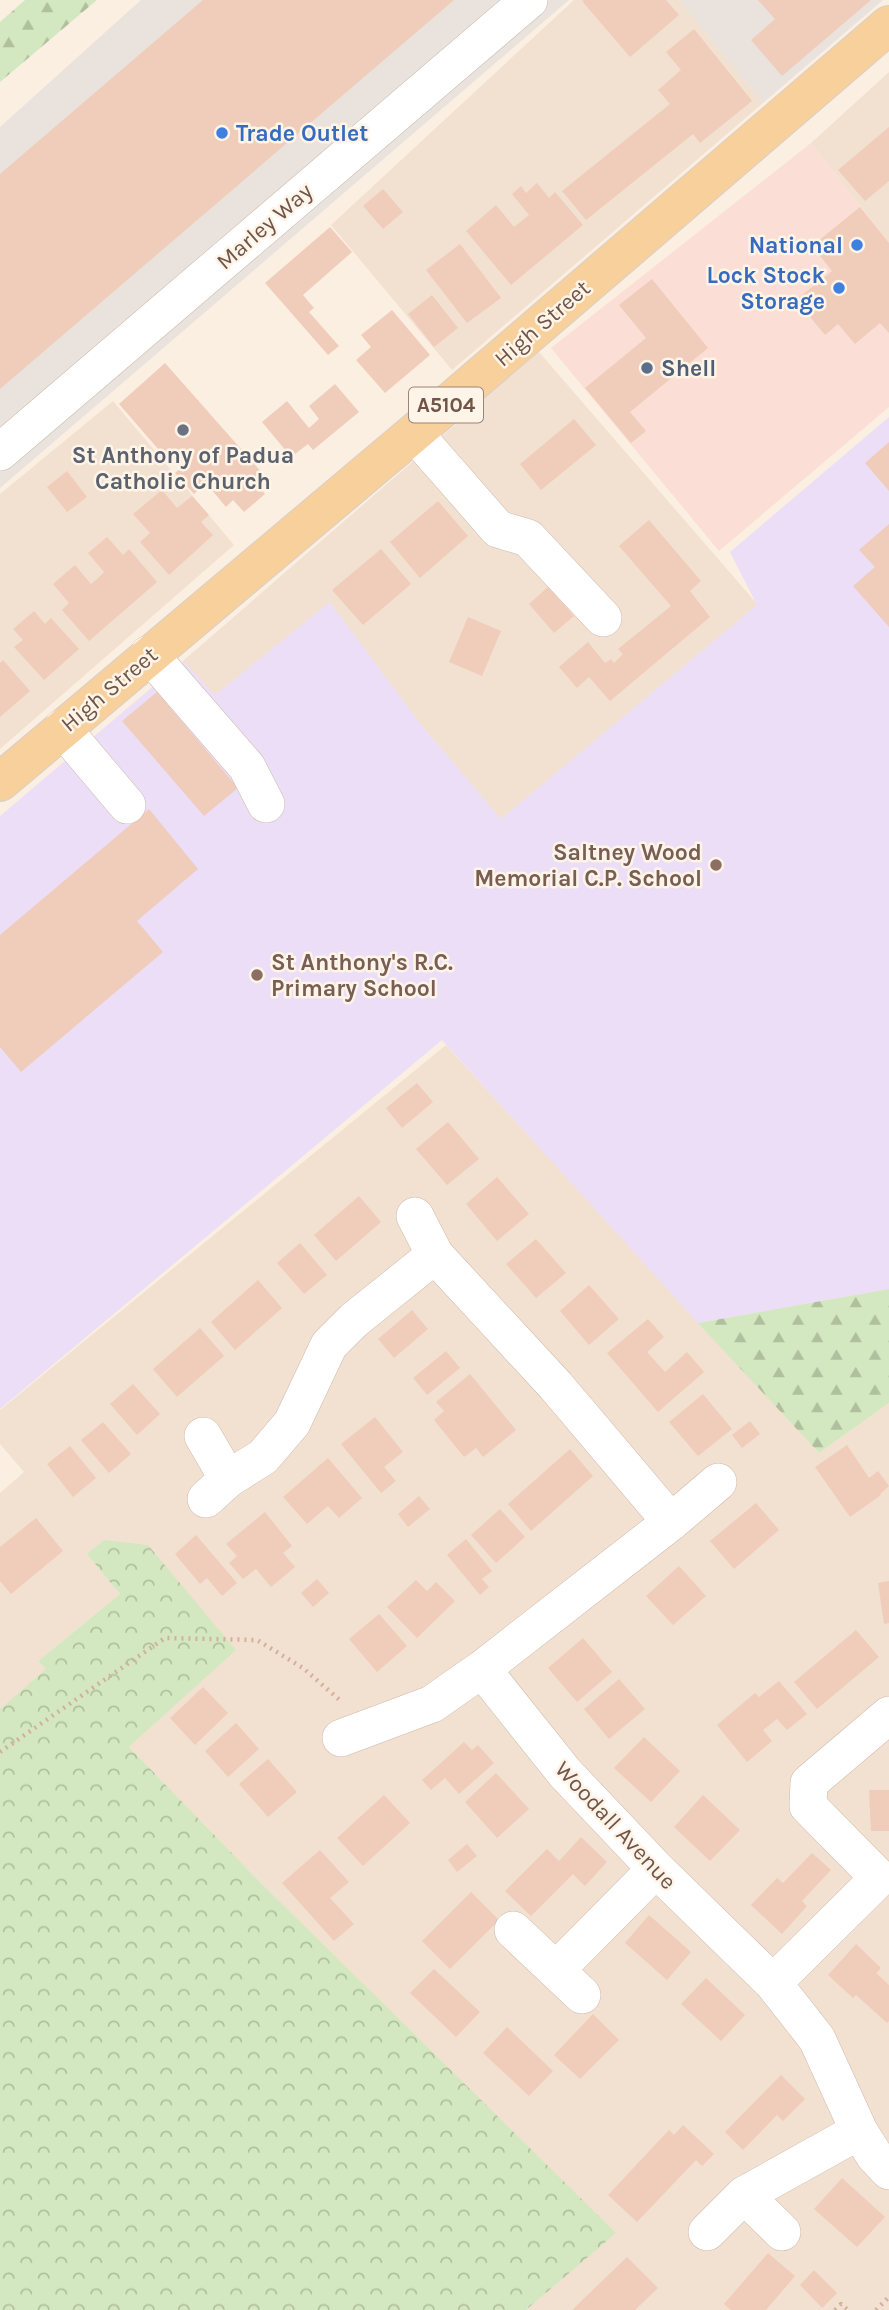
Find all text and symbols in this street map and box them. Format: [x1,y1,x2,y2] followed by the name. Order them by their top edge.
[236,120,368,147] place label: Trade Outlet
[214,125,230,141] marker: Trade Outlet
[211,177,318,275] street label: Marley Way
[749,232,843,259] place label: National
[849,237,865,253] marker: National
[706,262,825,315] place label: Lock Stock Storage
[489,274,596,372] street label: High Street
[831,280,847,296] marker: Lock Stock Storage
[661,355,716,382] place label: Shell
[639,360,655,376] marker: Shell
[409,388,483,422] road number: A5104
[175,422,191,438] marker: St Anthony of Padua Catholic Church
[72,442,294,495] place label: St Anthony of Padua Catholic Church
[56,641,163,738] street label: High Street
[474,839,702,892] place label: Saltney Wood Memorial C.P. School
[708,857,724,873] marker: Saltney Wood Memorial C.P. School
[271,949,453,1002] place label: St Anthony's R.C. Primary School
[249,967,265,983] marker: St Anthony's R.C. Primary School
[549,1756,682,1895] street label: Woodall Avenue

